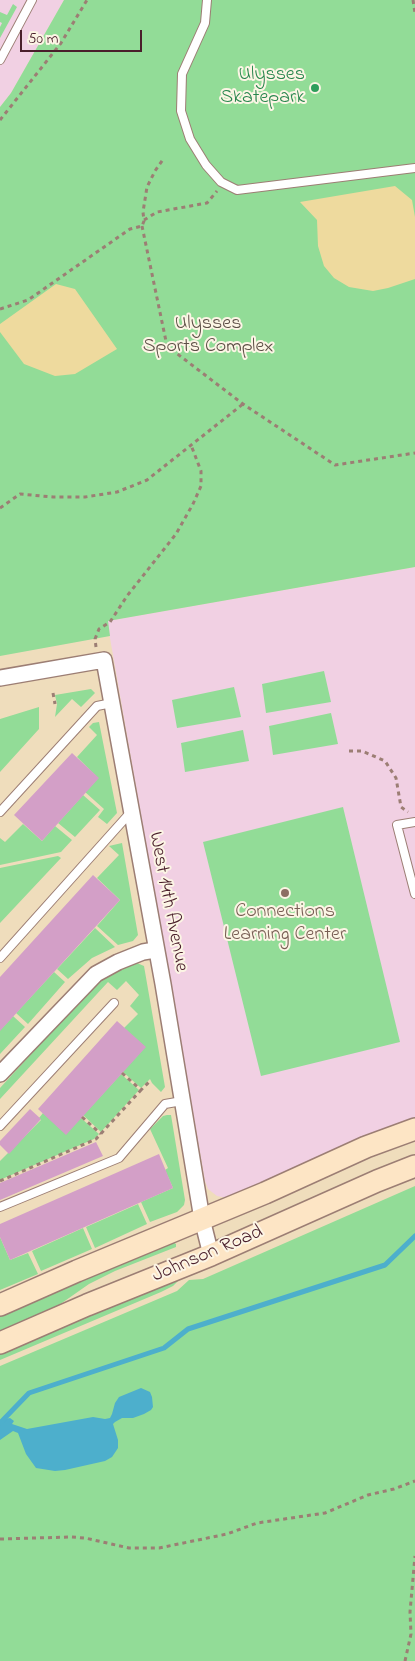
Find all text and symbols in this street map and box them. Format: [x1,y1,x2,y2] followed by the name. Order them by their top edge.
[22,20,145,52] scale bar
[28,28,58,50] text: 50 m
[220,64,305,111] place label: Ulysses Skatepark
[309,82,321,94] marker: Ulysses Skatepark
[143,313,273,360] park label: Ulysses Sports Complex
[142,830,192,974] street label: West 14th Avenue
[279,887,291,899] marker: Connections Learning Center
[224,901,346,948] place label: Connections Learning Center
[149,1221,267,1289] street label: Johnson Road

